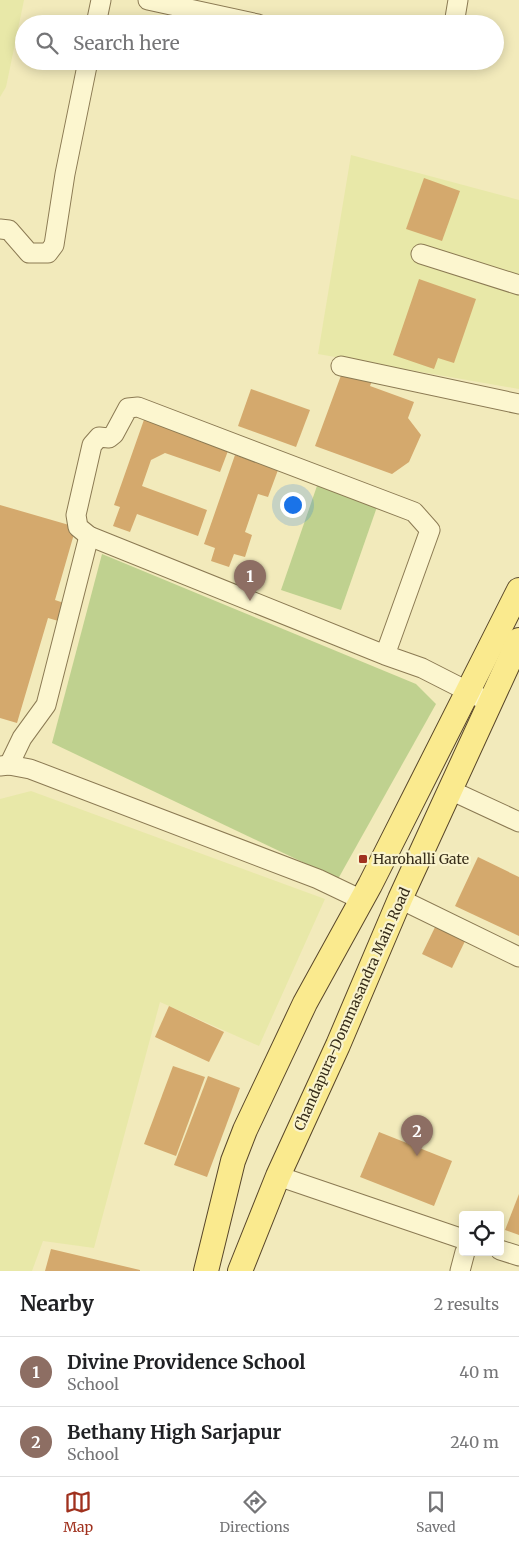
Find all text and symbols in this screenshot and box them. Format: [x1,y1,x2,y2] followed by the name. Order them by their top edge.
[15,15,504,70] search box
[33,29,61,57] icon: search
[73,31,180,55] text: Search here
[280,492,306,518] your location
[234,560,266,601] pin: 1
[373,850,469,868] place label: Harohalli Gate
[357,853,369,865] marker: Harohalli Gate
[290,884,414,1133] street label: Chandapura-Dommasandra Main Road
[401,1115,433,1156] pin: 2
[459,1211,504,1256] map controls
[459,1211,504,1256] button: locate
[20,1290,94,1317] text: Nearby
[434,1294,499,1314] text: 2 results
[67,1350,305,1374] text: Divine Providence School
[32,1362,40,1382] text: 1
[459,1362,499,1382] text: 40 m
[67,1374,119,1394] text: School
[67,1420,281,1444] text: Bethany High Sarjapur
[31,1432,41,1452] text: 2
[450,1432,499,1452] text: 240 m
[67,1444,119,1464] text: School
[63,1488,93,1536] tab: Map
[220,1488,290,1536] tab: Directions
[416,1488,456,1536] tab: Saved

